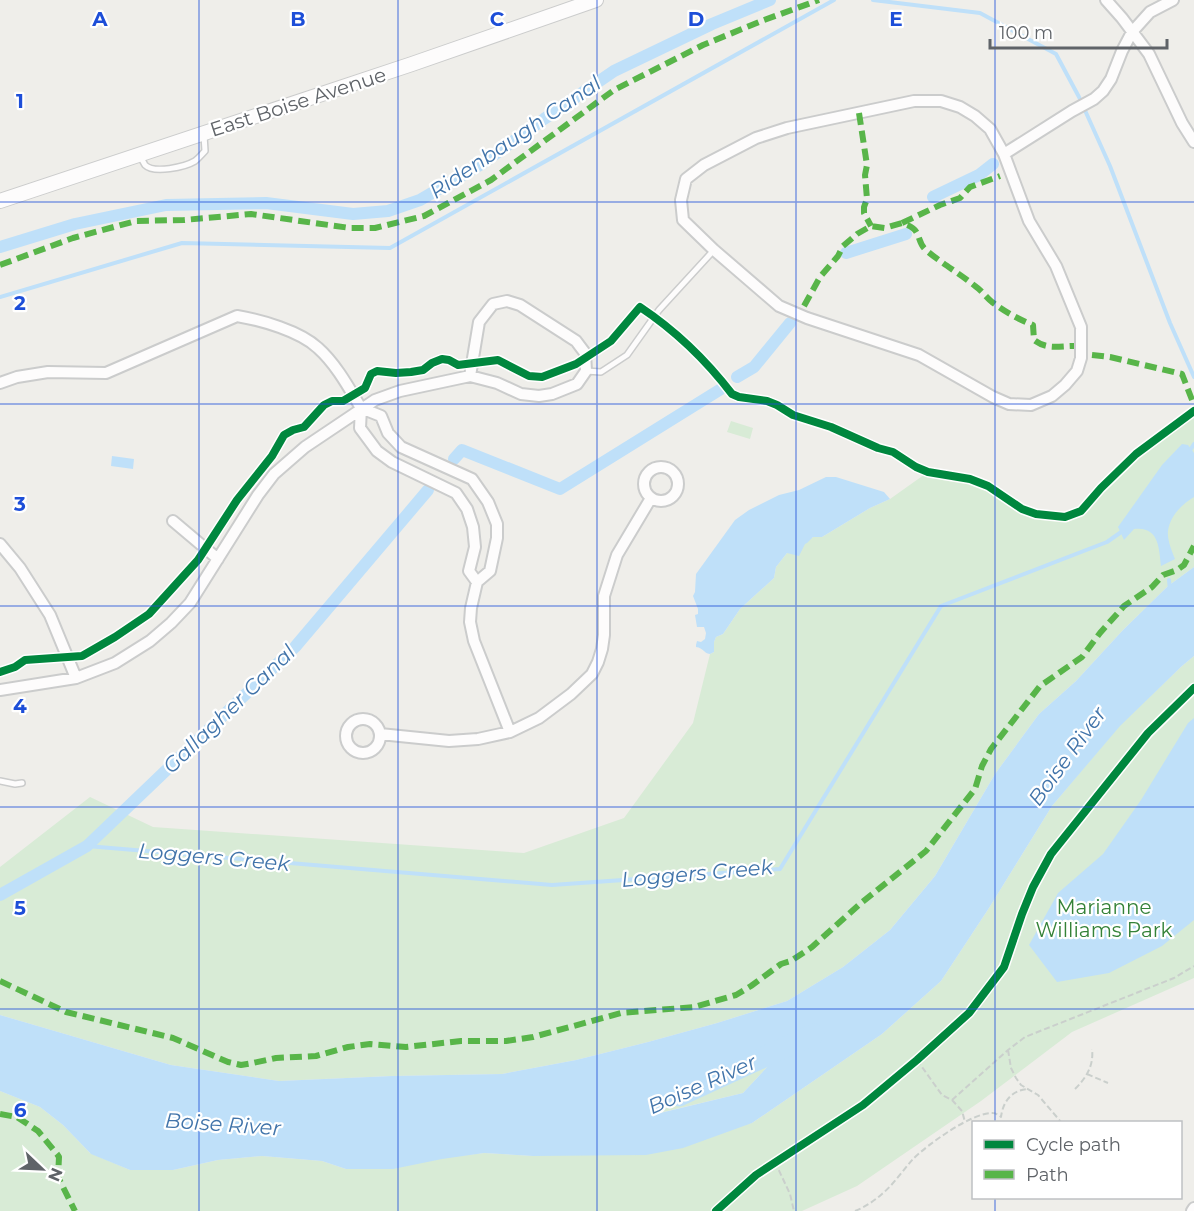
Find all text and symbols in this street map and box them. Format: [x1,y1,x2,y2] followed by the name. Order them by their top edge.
[91,7,108,31] text: A
[290,7,306,31] text: B
[490,7,505,31] text: C
[688,7,704,31] text: D
[889,7,903,31] text: E
[990,12,1167,50] scale bar
[999,22,1053,44] text: 100 m
[207,62,389,142] street label: East Boise Avenue
[424,70,606,204] water label: Ridenbaugh Canal
[16,89,24,113] text: 1
[14,291,26,315] text: 2
[13,492,26,516] text: 3
[158,639,301,778] water label: Gallagher Canal
[13,694,27,718] text: 4
[1023,701,1112,810] water label: Boise River
[137,838,292,876] water label: Loggers Creek
[620,854,775,892] water label: Loggers Creek
[1035,895,1173,942] park label: Marianne Williams Park
[14,896,26,920] text: 5
[644,1049,761,1119] water label: Boise River
[14,1098,27,1122] text: 6
[164,1107,282,1141] water label: Boise River
[972,1121,1182,1199] legend
[1026,1134,1121,1156] text: Cycle path
[12,1139,72,1199] north arrow
[1026,1164,1069,1186] text: Path
[44,1165,67,1184] text: N

